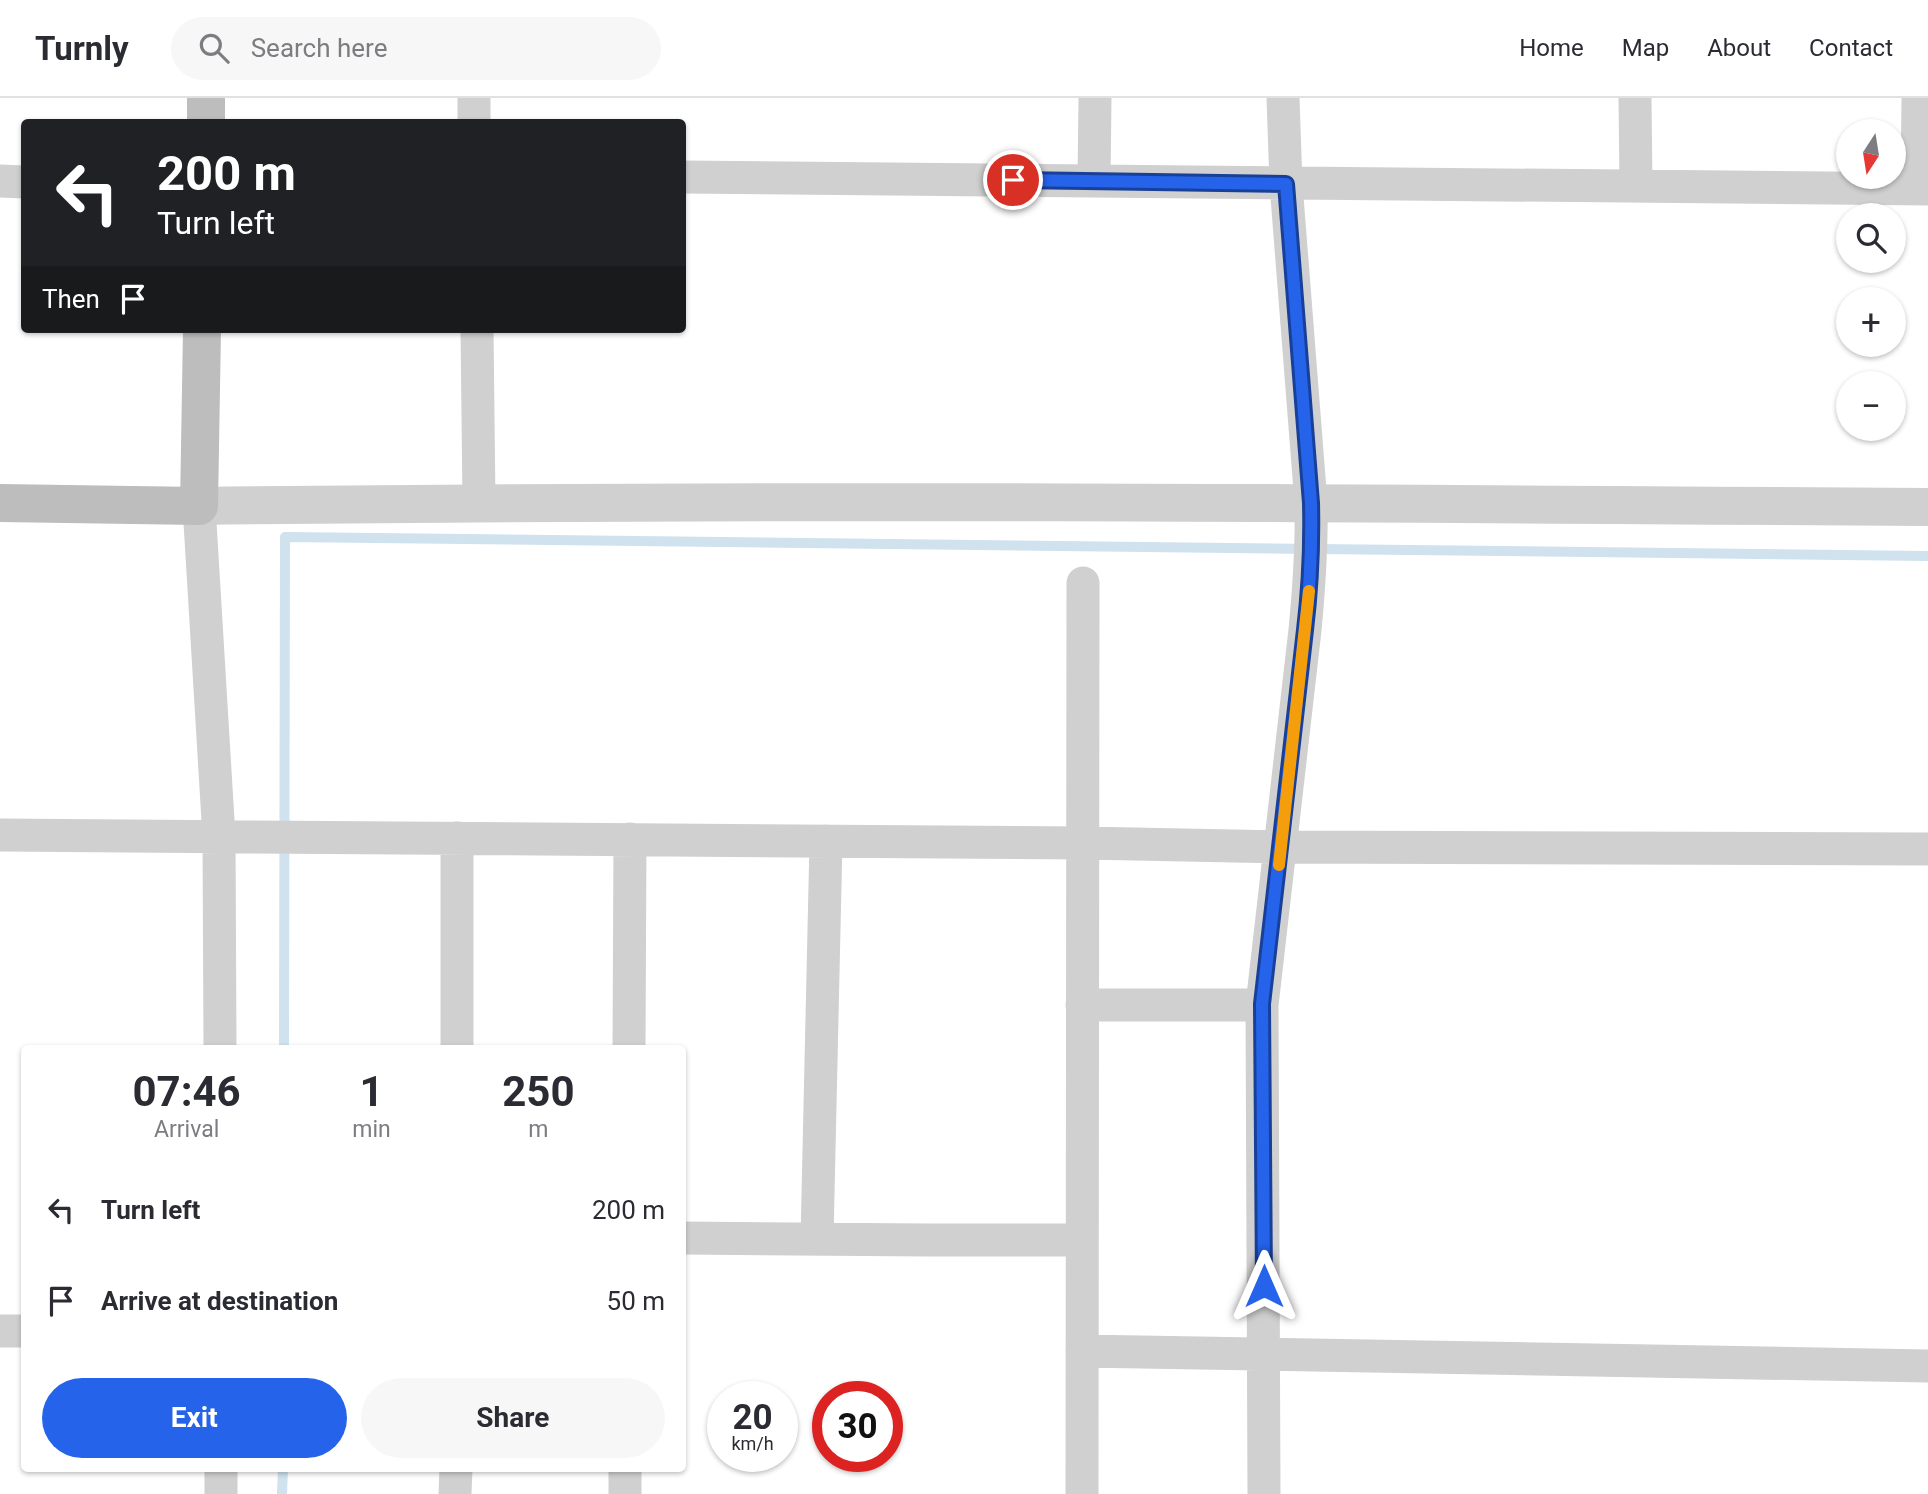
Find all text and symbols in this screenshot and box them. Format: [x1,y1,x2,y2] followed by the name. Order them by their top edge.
[171,17,661,80] search box
[35,29,129,68] text: Turnly
[195,29,233,67] icon: search
[251,33,387,63] text: Search here
[1519,34,1584,62] text: Home
[1622,34,1669,62] text: Map
[1707,34,1771,62] text: About
[1809,34,1893,62] text: Contact
[1836,119,1906,189] north arrow
[1836,119,1906,441] map controls
[157,145,296,202] text: 200 m
[42,147,133,238] icon: left
[983,150,1043,210] pin
[994,161,1032,199] icon: arrive
[1836,203,1906,273] button: search
[157,204,275,242] text: Turn left
[114,280,152,318] icon: arrive
[42,284,100,314] text: Then
[1836,287,1906,357] button: +
[1836,371,1906,441] button: −
[133,1067,241,1116] text: 07:46
[359,1067,384,1116] text: 1
[502,1067,575,1116] text: 250
[154,1116,219,1143] text: Arrival
[352,1116,391,1143] text: min
[528,1116,548,1143] text: m
[42,1191,80,1229] icon: left
[101,1195,200,1225] text: Turn left
[592,1195,665,1225] text: 200 m
[1227,1249,1301,1323] position arrow
[42,1282,80,1320] icon: arrive
[101,1286,338,1316] text: Arrive at destination
[607,1286,665,1316] text: 50 m
[42,1378,347,1458] button: Exit
[361,1378,665,1458] button: Share
[812,1381,903,1472] speed limit sign: 30
[732,1397,773,1438] text: 20
[731,1433,774,1454] text: km/h

